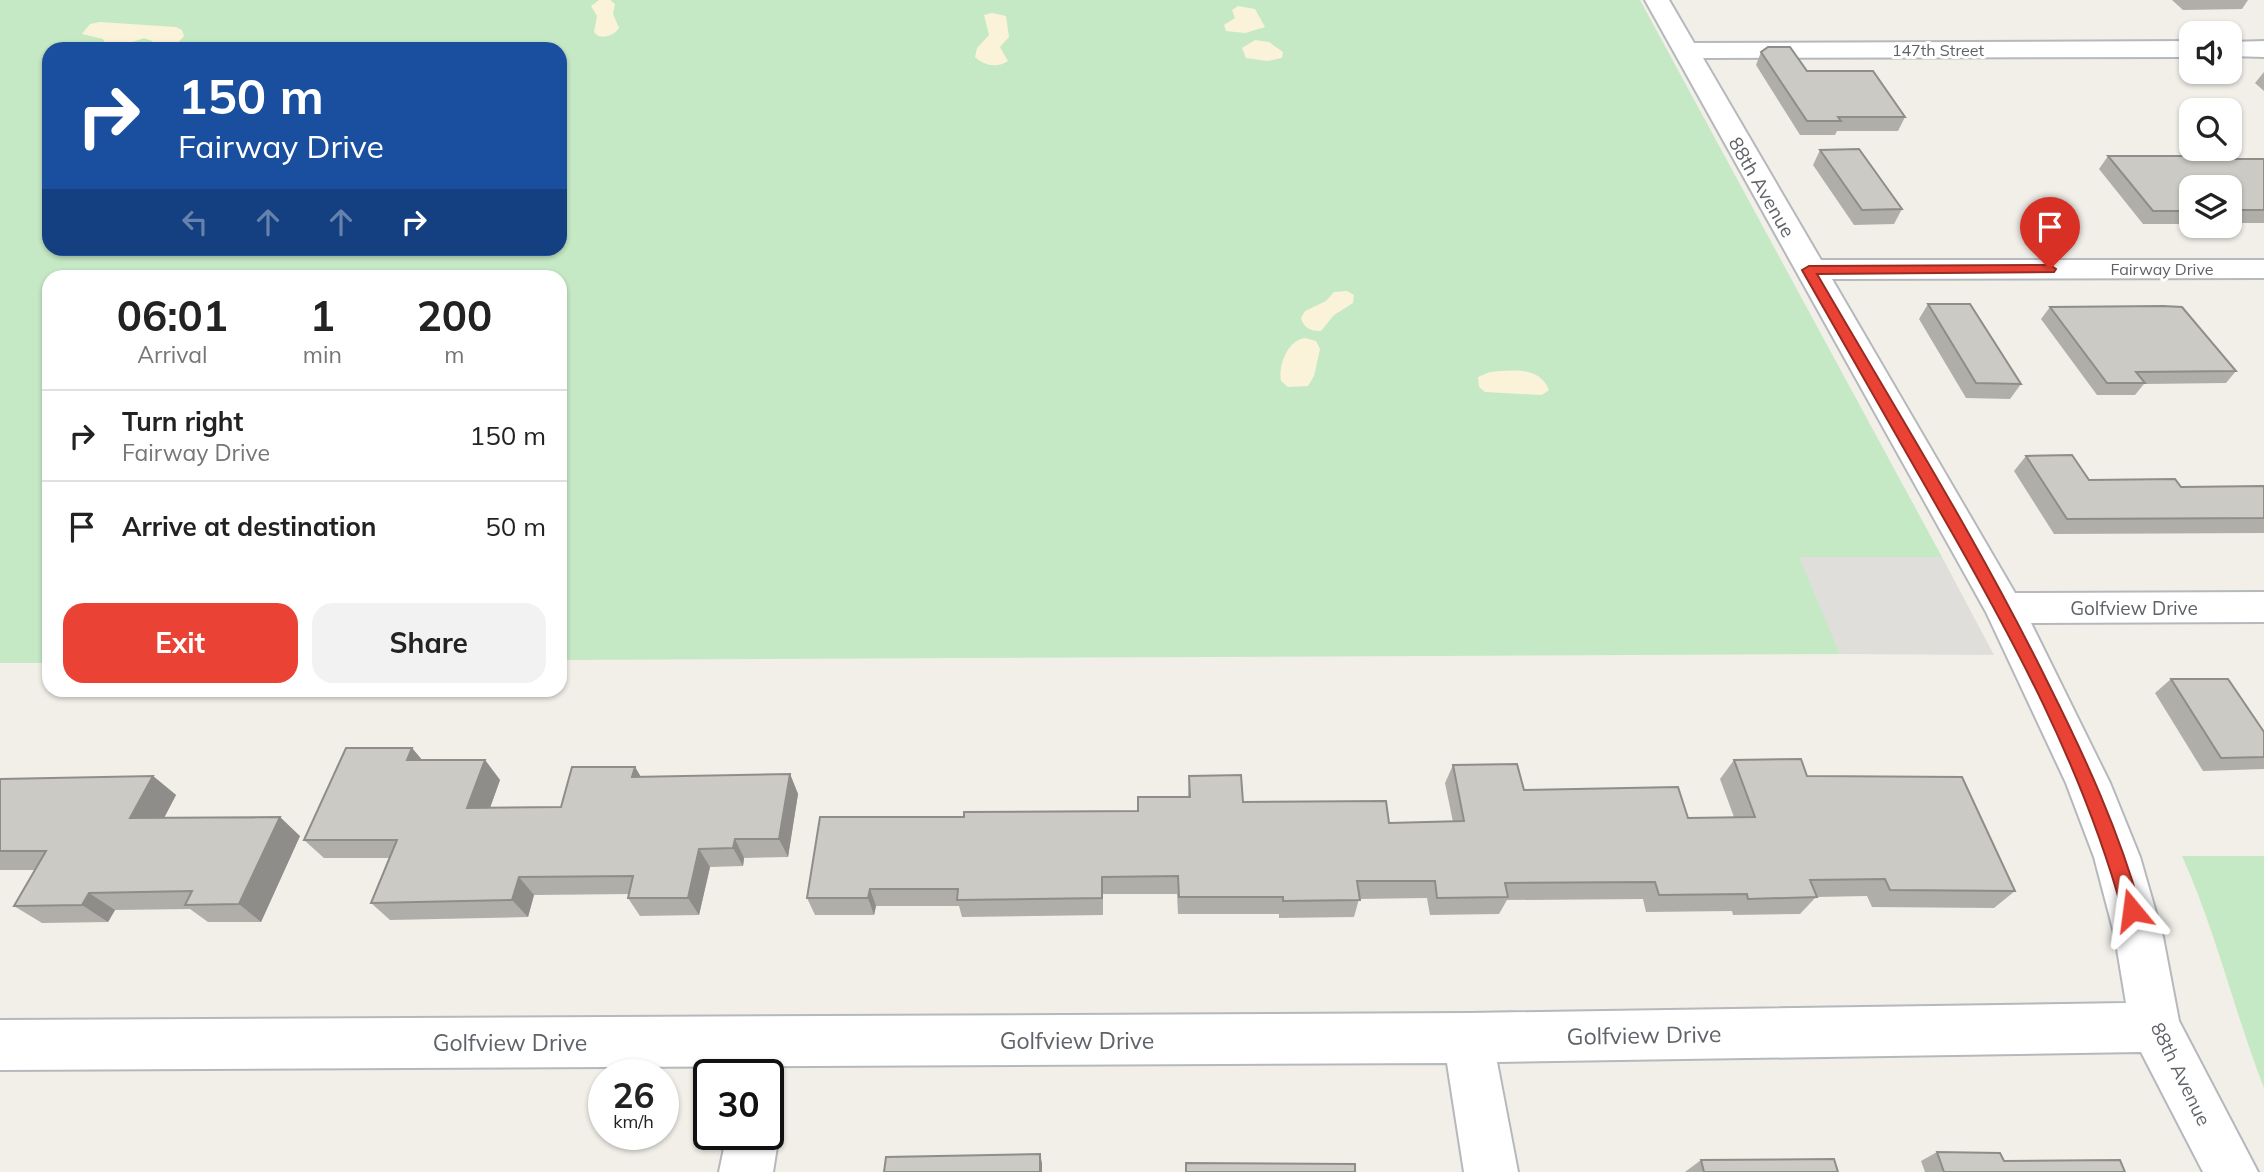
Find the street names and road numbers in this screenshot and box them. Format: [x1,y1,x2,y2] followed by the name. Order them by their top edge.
[1892,40,1984,60] street label: 147th Street
[1724,133,1800,241] street label: 88th Avenue
[2111,259,2213,279] street label: Fairway Drive
[2070,596,2198,620] street label: Golfview Drive
[1566,1019,1722,1051] street label: Golfview Drive
[2146,1019,2216,1129] street label: 88th Avenue
[1000,1026,1154,1055] street label: Golfview Drive
[433,1028,587,1057] street label: Golfview Drive

